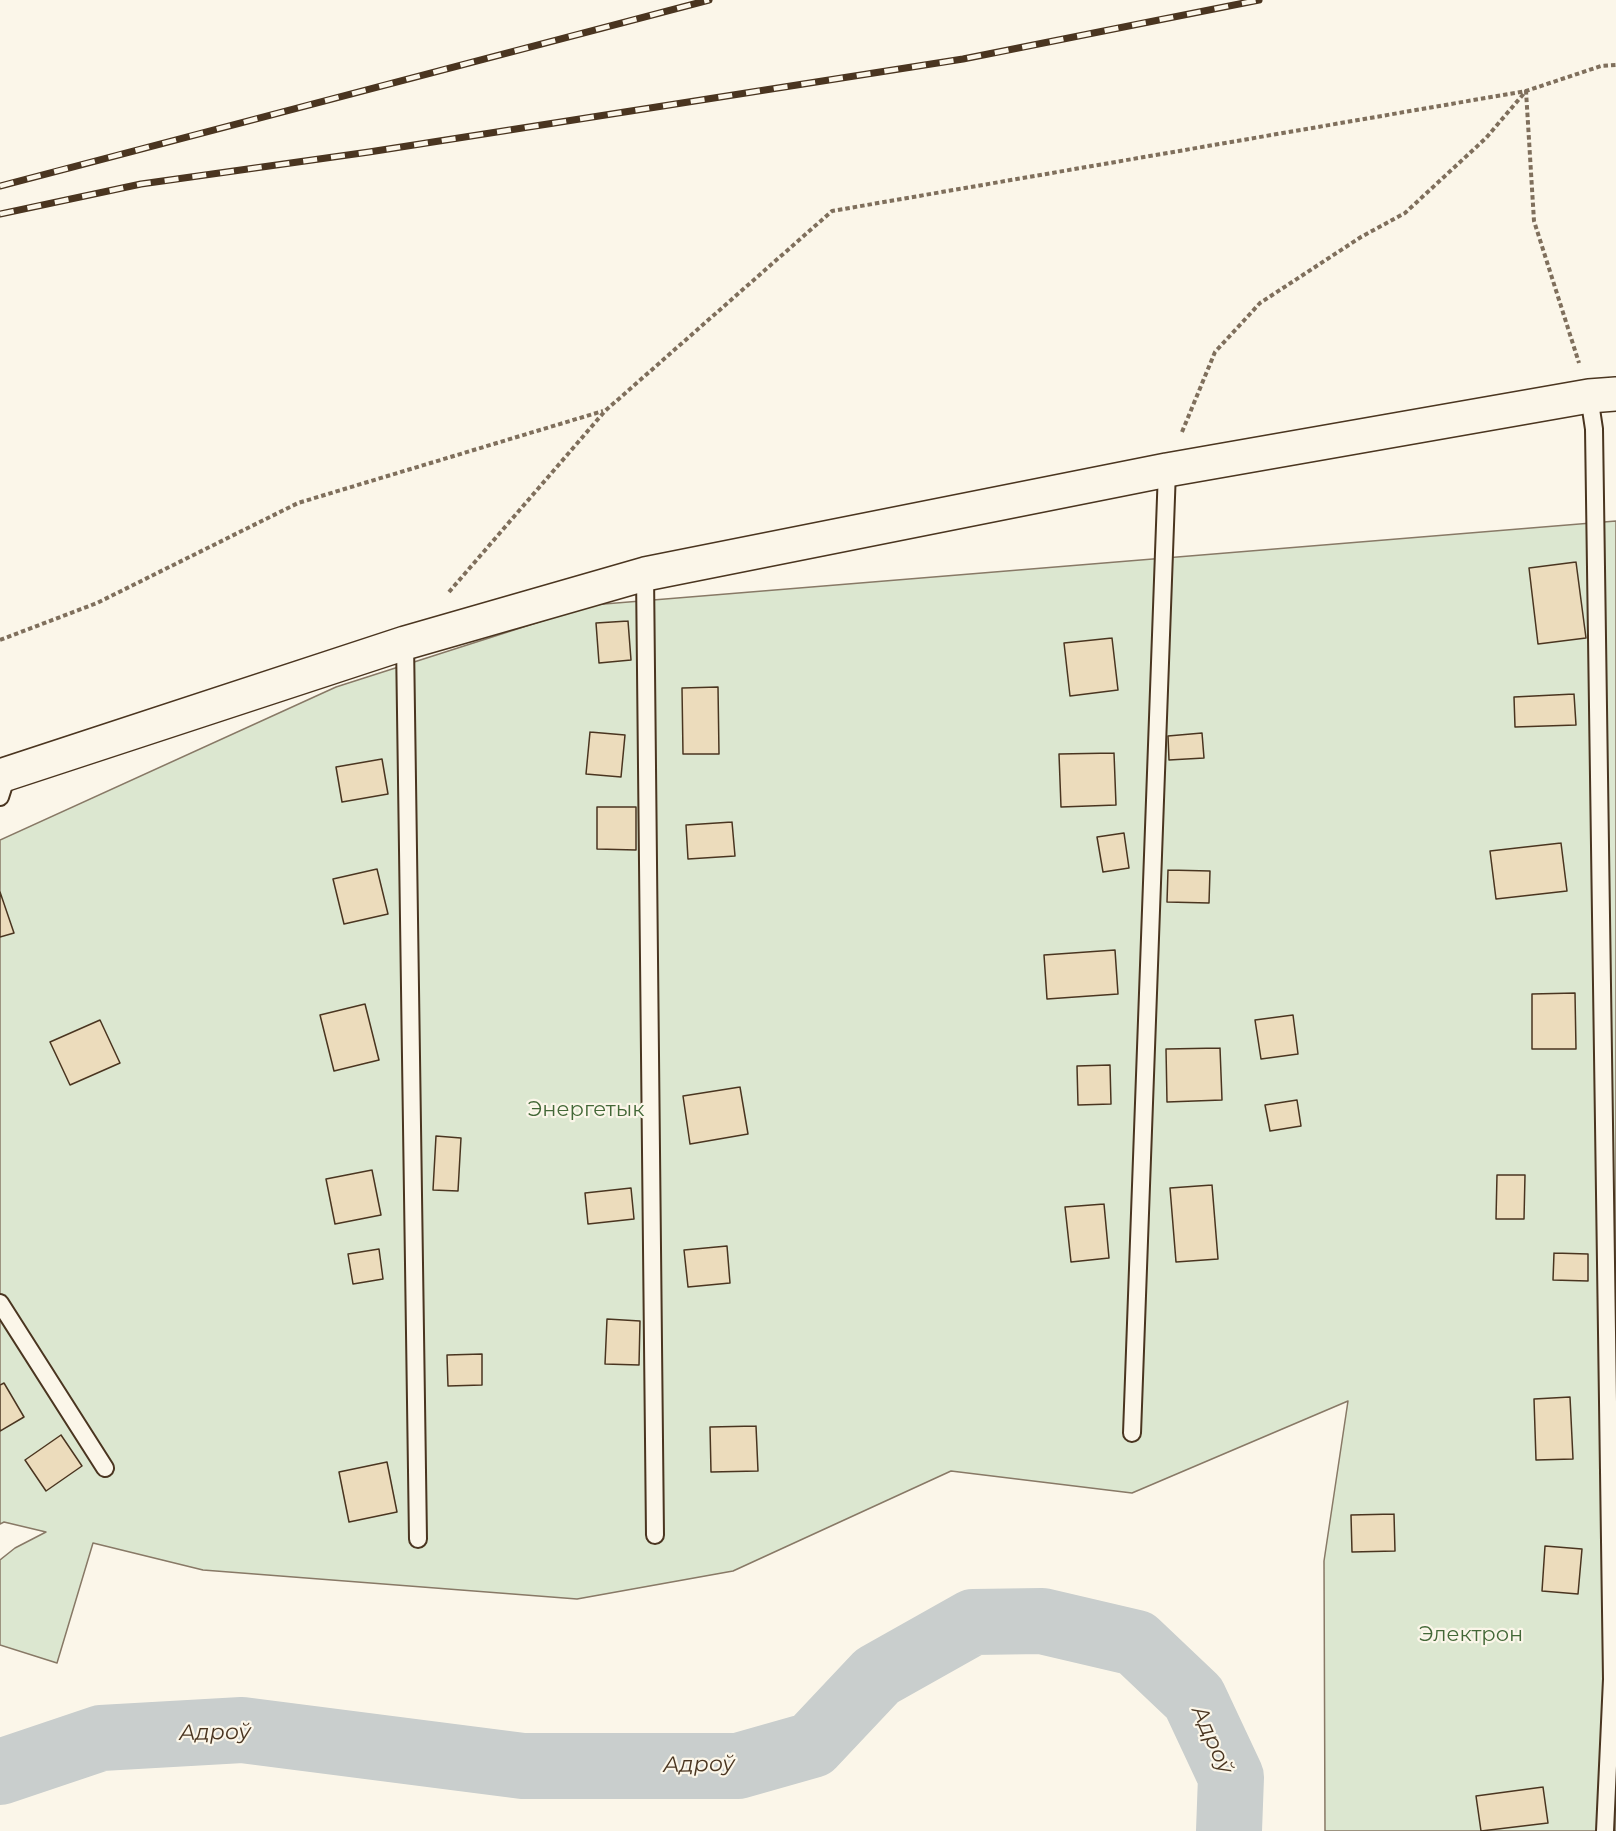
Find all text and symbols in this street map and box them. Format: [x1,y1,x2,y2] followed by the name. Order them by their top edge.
[528,1097,644,1123] park label: Энергетык
[1419,1622,1523,1648] park label: Электрон
[1185,1702,1239,1778] water label: Адроў
[179,1719,251,1747] water label: Адроў
[663,1751,735,1779] water label: Адроў

